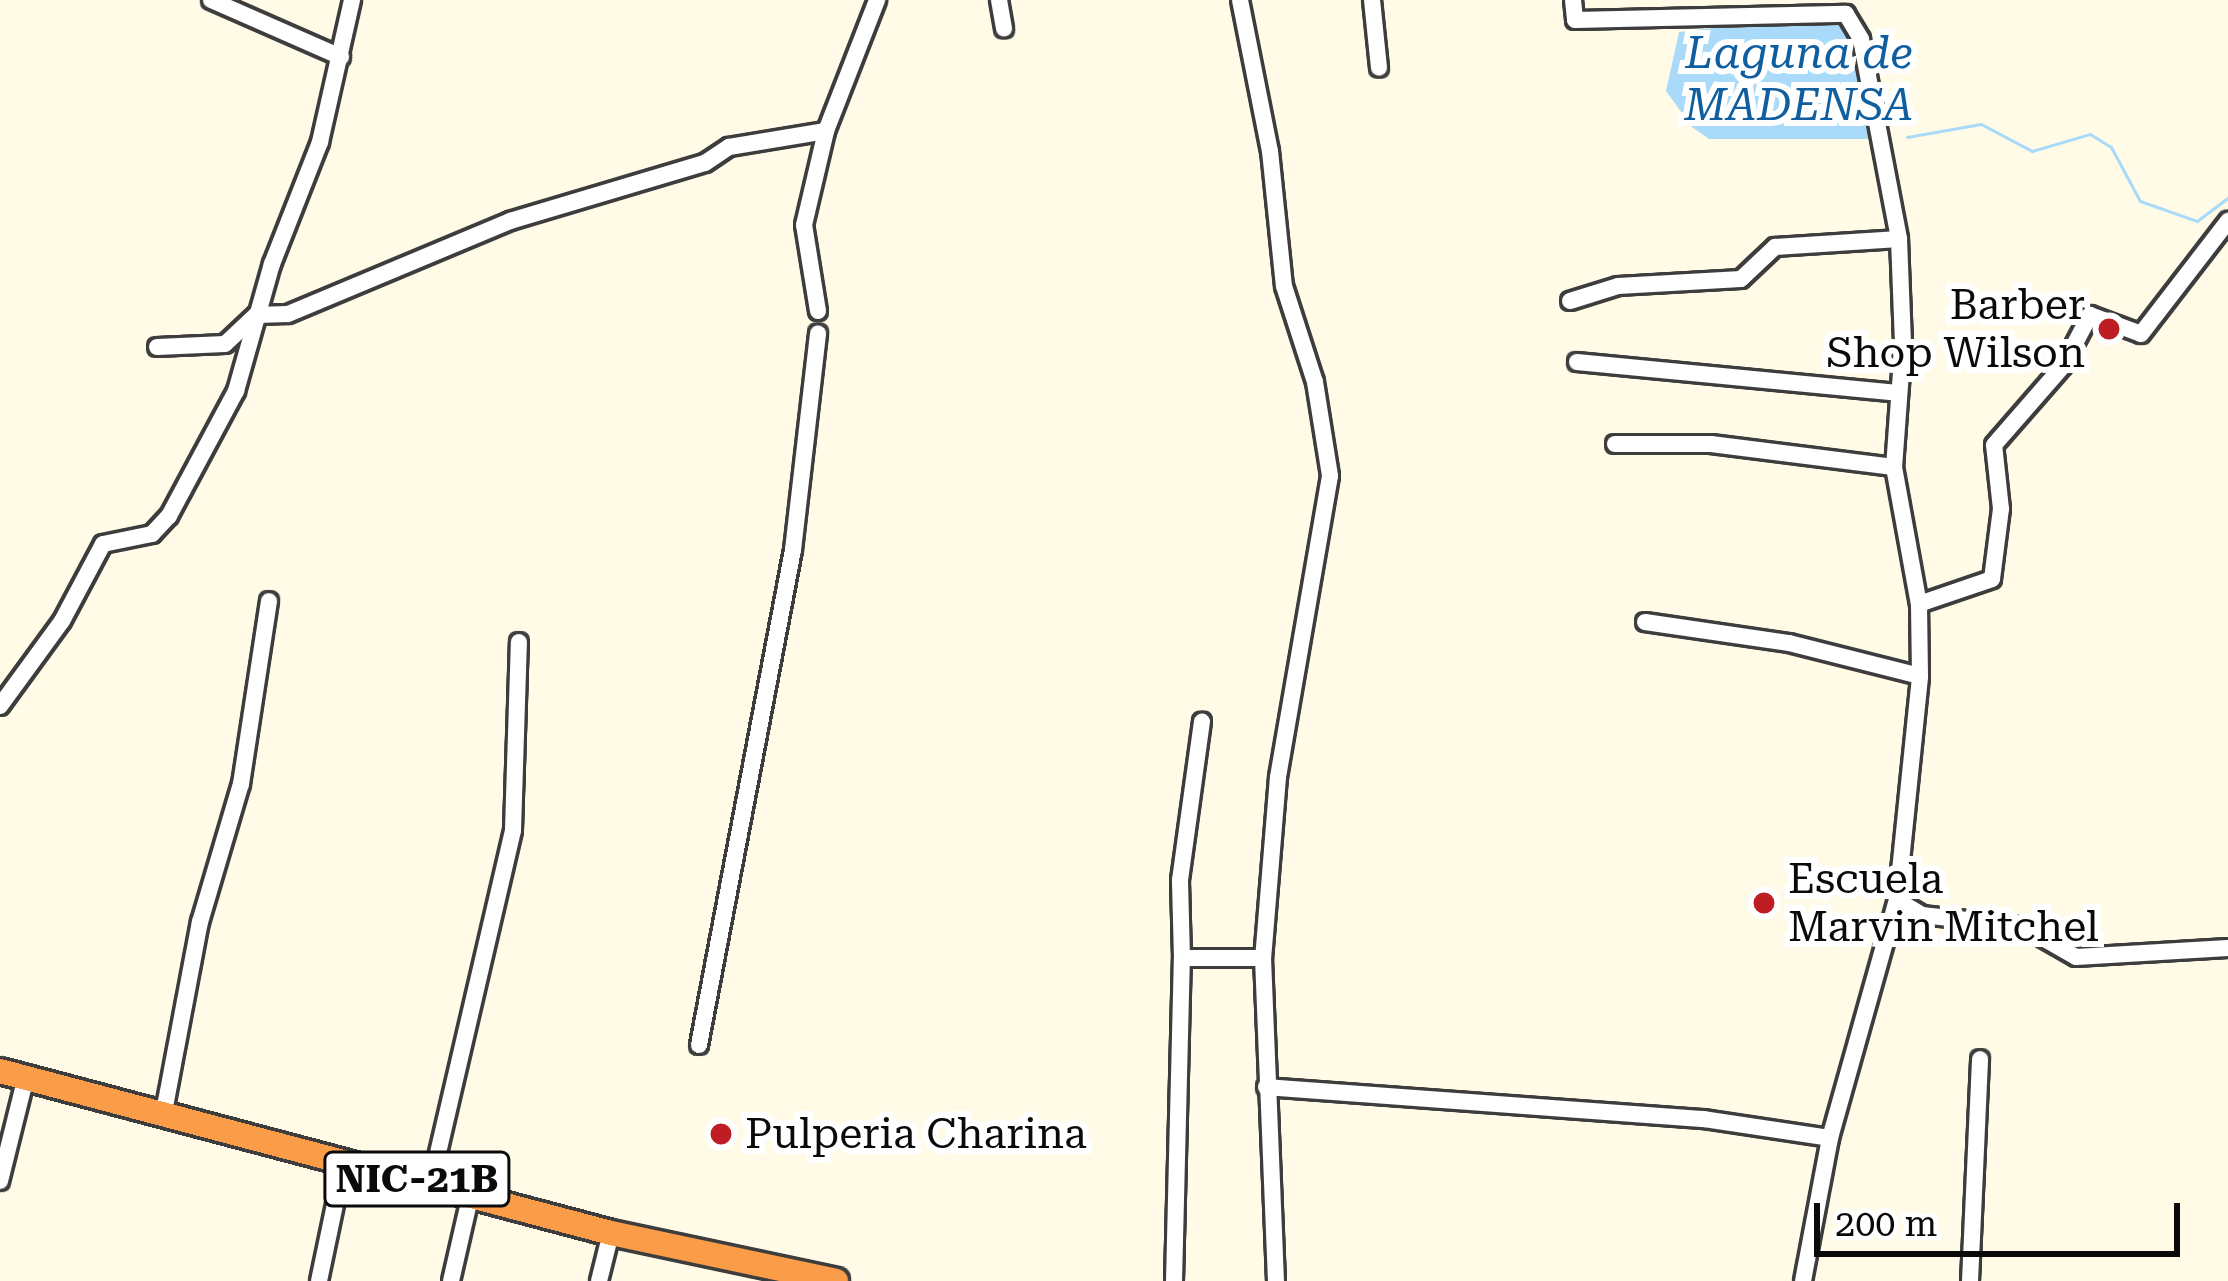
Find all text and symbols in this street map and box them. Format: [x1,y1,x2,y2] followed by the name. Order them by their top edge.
[1684,26,1914,132] water label: Laguna de MADENSA
[1826,280,2085,378] place label: Barber Shop Wilson
[2096,316,2122,342] marker: Barber Shop Wilson
[1788,854,2099,952] place label: Escuela Marvin Mitchel
[1751,890,1777,916] marker: Escuela Marvin Mitchel
[745,1109,1087,1159] place label: Pulperia Charina
[708,1121,734,1147] marker: Pulperia Charina
[321,1146,513,1212] road number: NIC-21B
[1820,1179,2186,1253] scale bar
[1835,1203,1937,1245] text: 200 m

